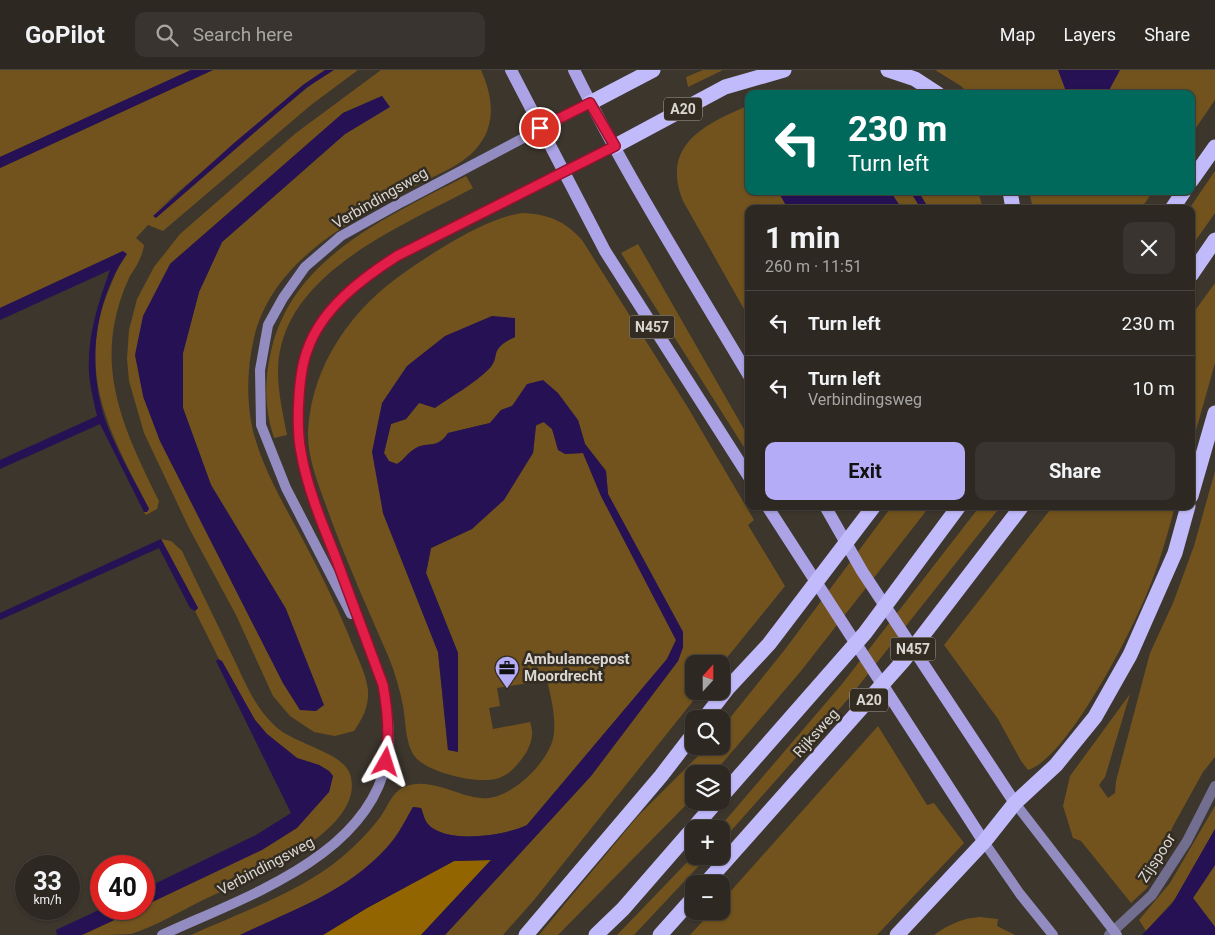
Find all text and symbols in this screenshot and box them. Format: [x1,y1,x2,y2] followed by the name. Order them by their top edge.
[135,12,485,57] search box
[25,21,105,49] text: GoPilot
[153,21,181,49] icon: search
[193,23,293,46] text: Search here
[1000,24,1035,45] text: Map
[1063,24,1116,45] text: Layers
[1144,24,1190,45] text: Share
[664,98,702,120] road number: A20
[519,107,561,149] pin
[848,109,947,150] text: 230 m
[765,110,830,175] icon: left
[526,114,554,142] icon: arrive
[848,151,929,176] text: Turn left
[329,163,431,233] street label: Verbindingsweg
[765,220,840,255] text: 1 min
[1123,222,1175,274] button: close
[765,257,862,276] text: 260 m · 11:51
[765,309,793,337] icon: left
[808,312,881,335] text: Turn left
[1122,312,1175,335] text: 230 m
[630,316,674,338] road number: N457
[808,367,881,390] text: Turn left
[765,374,793,402] icon: left
[1132,377,1175,400] text: 10 m
[808,390,922,409] text: Verbindingsweg
[765,442,965,500] button: Exit
[975,442,1175,500] button: Share
[890,638,936,660] road number: N457
[524,650,630,685] place label: Ambulancepost Moordrecht
[494,655,520,689] office icon: Ambulancepost Moordrecht
[685,655,730,700] north arrow
[685,655,730,920] map controls
[850,688,888,712] road number: A20
[789,705,843,761] street label: Rijksweg
[685,710,730,755] button: search
[359,735,411,787] position arrow
[685,765,730,810] button: layers
[685,820,730,865] button: +
[1135,830,1179,886] street label: Zijspoor
[215,833,317,899] street label: Verbindingsweg
[90,855,155,920] speed limit sign: 40
[33,867,62,896] text: 33
[685,875,730,920] button: −
[33,893,62,907] text: km/h

